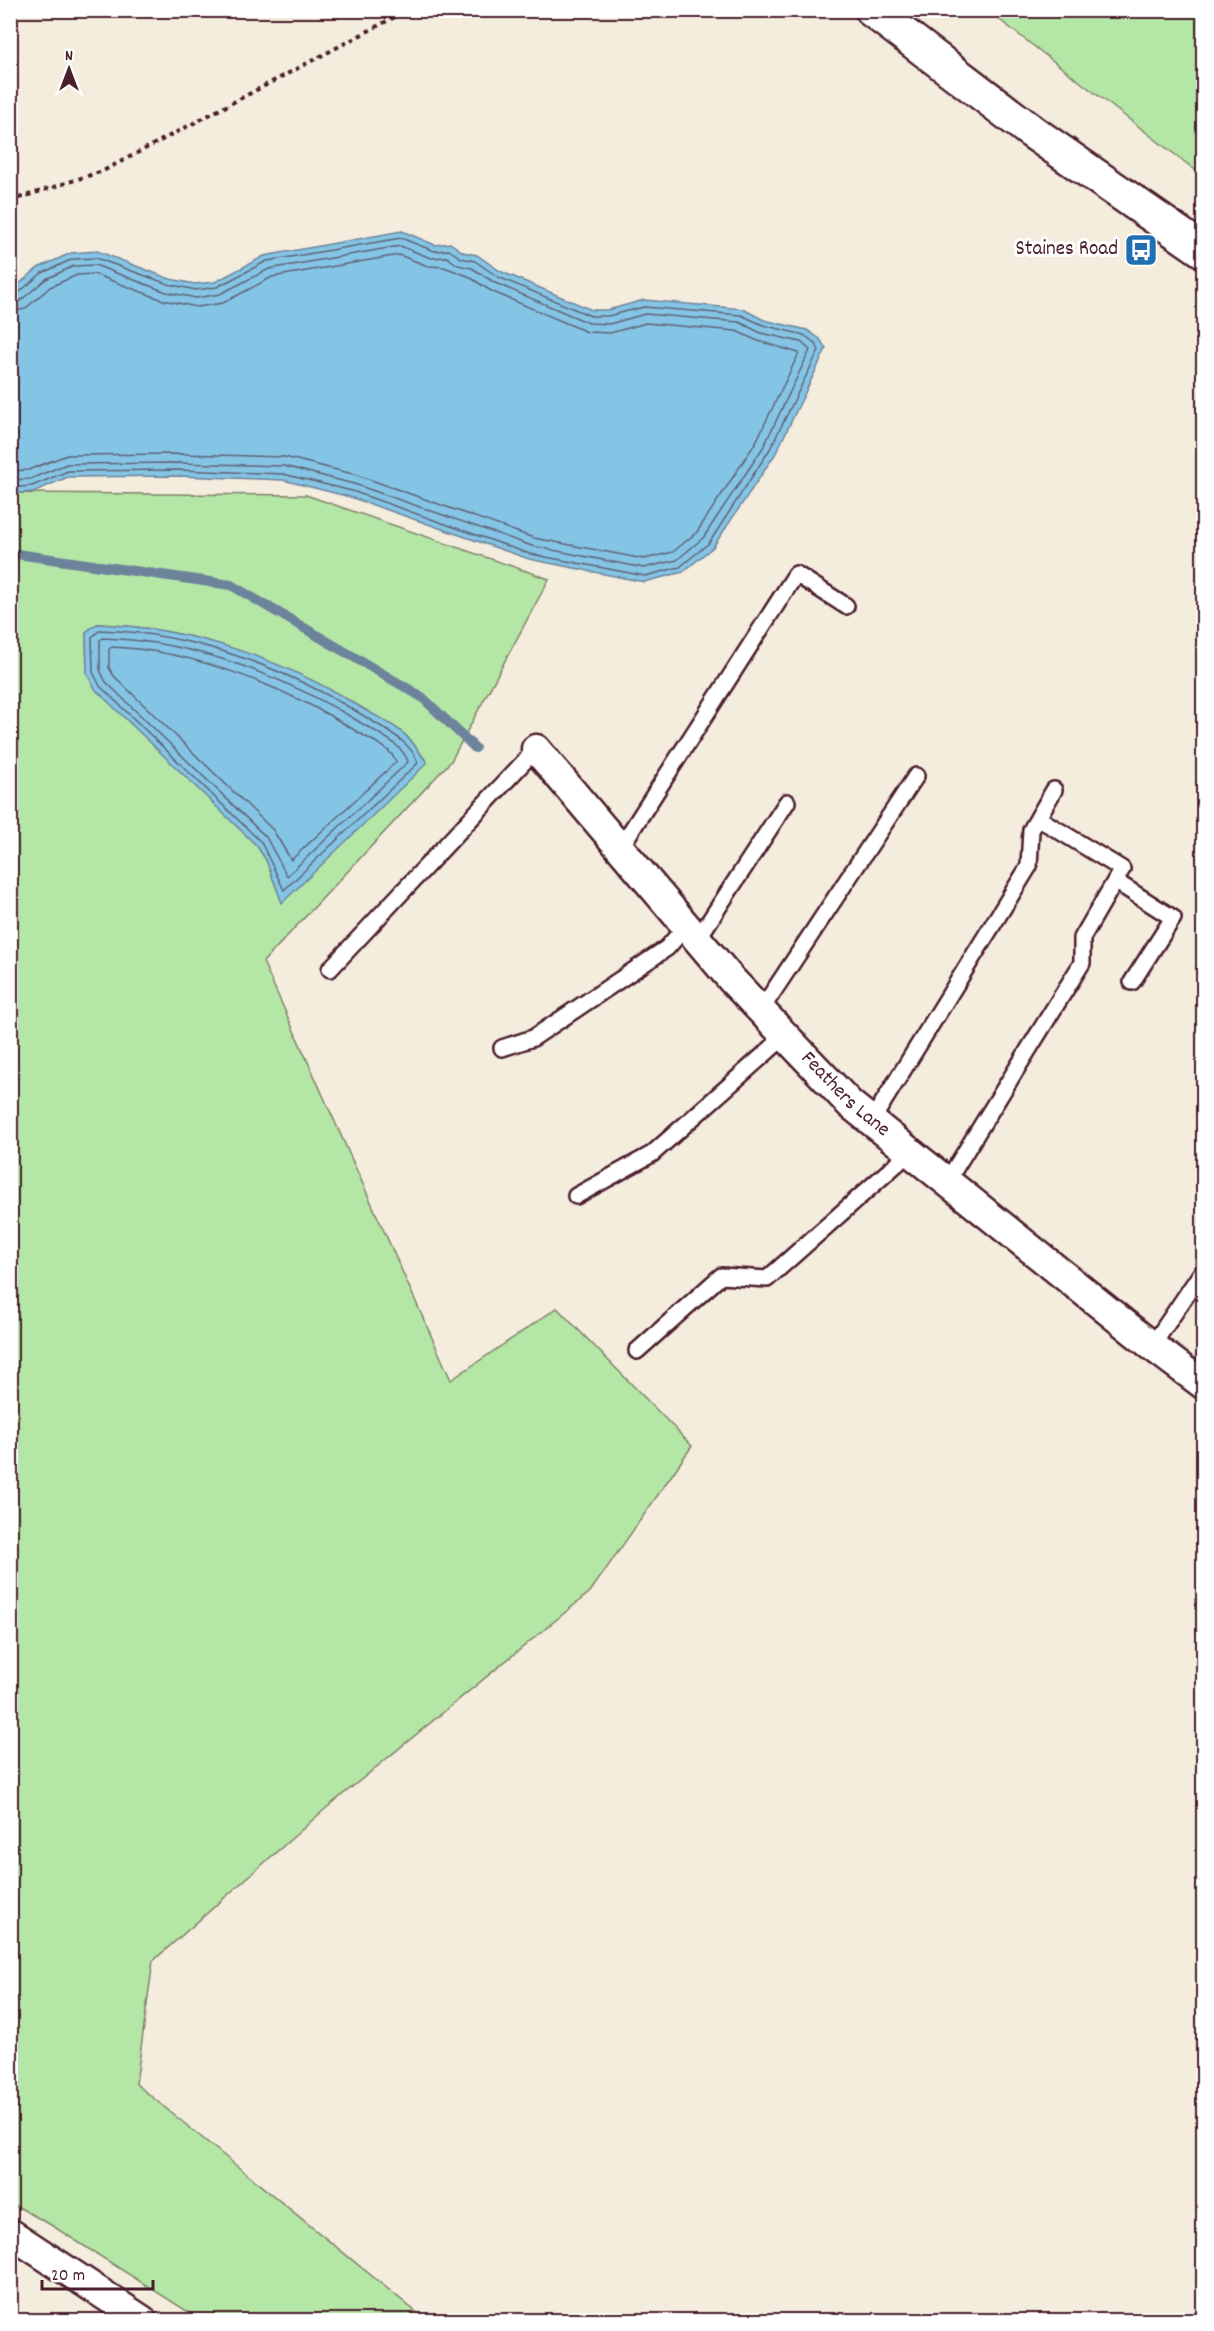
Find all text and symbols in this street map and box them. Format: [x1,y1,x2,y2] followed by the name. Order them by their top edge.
[39,39,99,99] north arrow
[65,45,73,68] text: N
[1123,232,1159,268] bus stop icon: Staines Road
[1015,235,1118,265] place label: Staines Road
[793,1045,896,1145] street label: Feathers Lane
[42,2253,153,2291] scale bar
[51,2264,85,2289] text: 20 m

